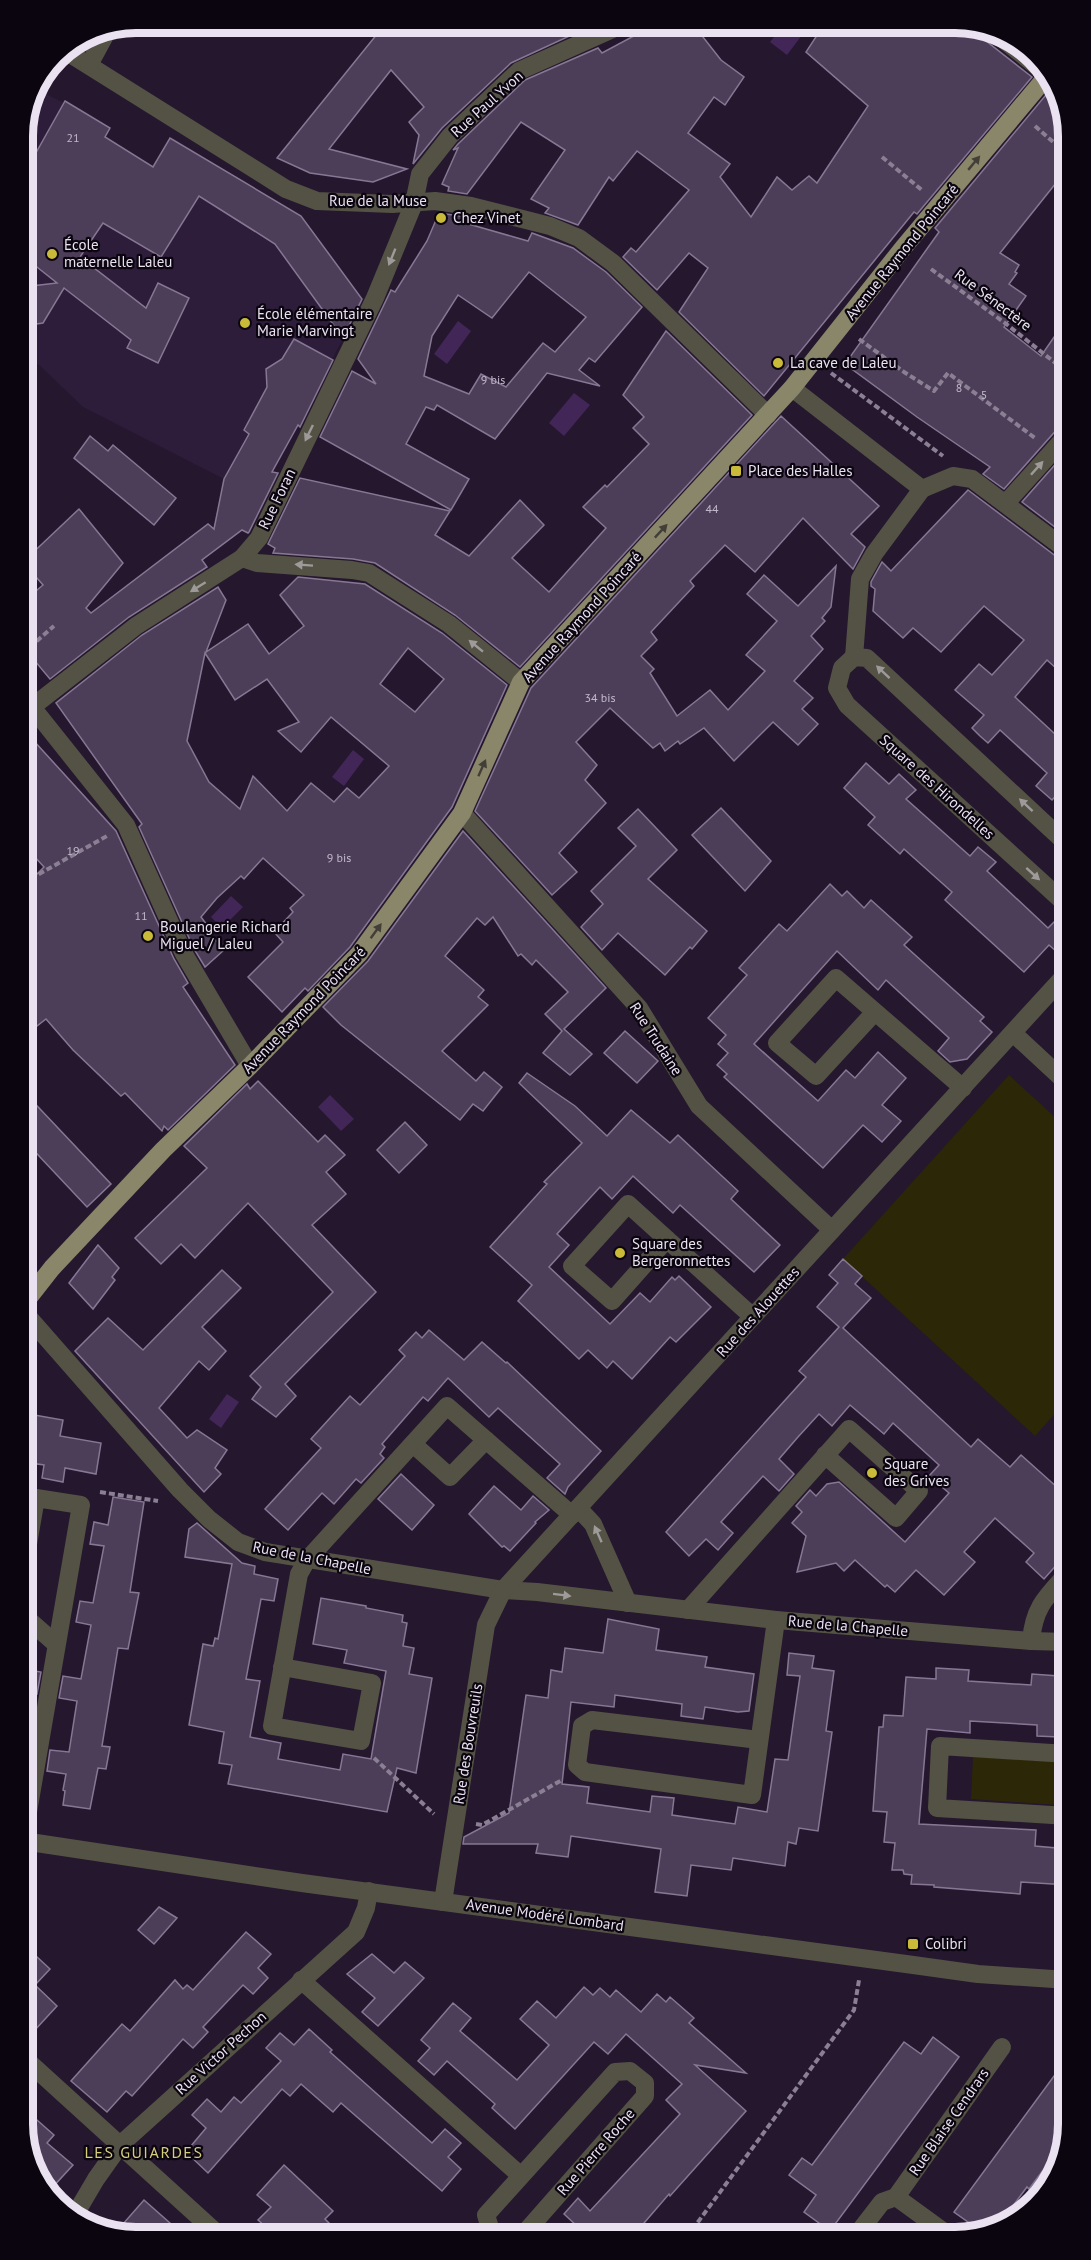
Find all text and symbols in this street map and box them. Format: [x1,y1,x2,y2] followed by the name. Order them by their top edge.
[447,66,527,141] street label: Rue Paul Yvon
[66,130,80,145] house number: 21
[968,155,981,171] one-way arrow
[841,180,962,324] street label: Avenue Raymond Poincaré
[329,191,427,210] street label: Rue de la Muse
[453,208,521,227] place label: Chez Vinet
[434,211,448,225] marker: Chez Vinet
[64,235,172,271] place label: École maternelle Laleu
[45,247,59,261] marker: École maternelle Laleu
[387,248,397,266] one-way arrow
[951,264,1036,335] street label: Rue Sénectère
[257,304,372,340] place label: École élémentaire Marie Marvingt
[238,316,252,330] marker: École élémentaire Marie Marvingt
[790,353,896,372] place label: La cave de Laleu
[771,356,785,370] marker: La cave de Laleu
[481,372,505,387] house number: 9 bis
[956,380,962,395] house number: 8
[981,387,987,402] house number: 5
[305,425,314,442] one-way arrow
[748,461,852,480] place label: Place des Halles
[1030,461,1044,476] one-way arrow
[729,464,743,478] marker: Place des Halles
[254,465,299,532] street label: Rue Foran
[705,501,719,516] house number: 44
[654,524,668,539] one-way arrow
[518,547,645,686] street label: Avenue Raymond Poincaré
[294,561,313,570] one-way arrow
[190,581,206,592] one-way arrow
[468,639,484,652] one-way arrow
[875,665,890,679] one-way arrow
[584,690,616,705] house number: 34 bis
[876,730,999,843] street label: Square des Hirondelles
[477,759,487,777] one-way arrow
[1018,798,1033,812] one-way arrow
[66,843,80,858] house number: 19
[327,850,351,865] house number: 9 bis
[1025,867,1040,880] one-way arrow
[134,908,148,923] house number: 11
[160,917,290,953] place label: Boulangerie Richard Miguel / Laleu
[370,924,382,940] one-way arrow
[141,929,155,943] marker: Boulangerie Richard Miguel / Laleu
[238,942,369,1077] street label: Avenue Raymond Poincaré
[626,999,687,1079] street label: Rue Trudaine
[632,1234,730,1270] place label: Square des Bergeronnettes
[613,1246,627,1260] marker: Square des Bergeronnettes
[712,1263,803,1361] street label: Rue des Alouettes
[884,1454,949,1490] place label: Square des Grives
[865,1466,879,1480] marker: Square des Grives
[593,1526,602,1543] one-way arrow
[251,1537,373,1578] street label: Rue de la Chapelle
[552,1590,571,1599] one-way arrow
[787,1611,909,1640] street label: Rue de la Chapelle
[449,1682,486,1806] street label: Rue des Bouvreuils
[465,1894,625,1935] street label: Avenue Modéré Lombard
[925,1934,967,1953] place label: Colibri
[906,1937,920,1951] marker: Colibri
[171,2007,270,2098] street label: Rue Victor Pechon
[904,2064,993,2179] street label: Rue Blaise Cendrars
[553,2104,639,2199] street label: Rue Pierre Roche
[85,2142,203,2162] district label: LES GUIARDES

